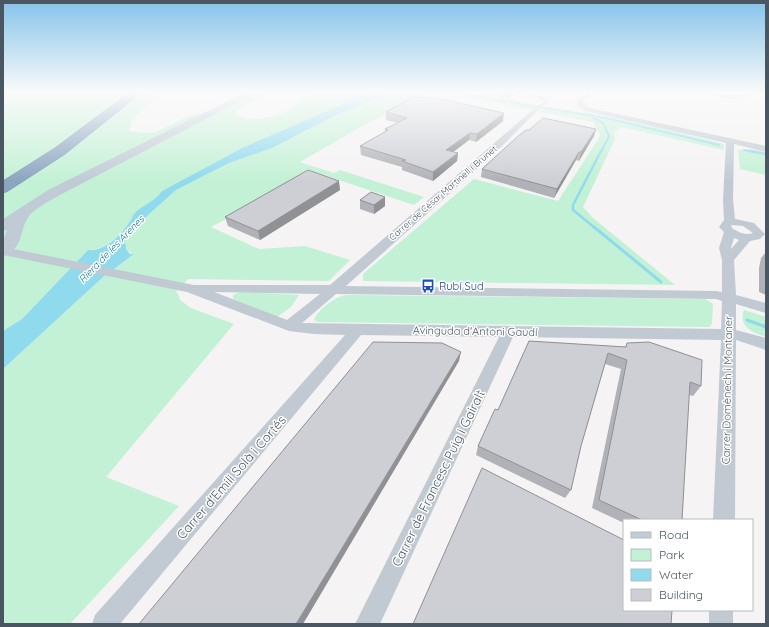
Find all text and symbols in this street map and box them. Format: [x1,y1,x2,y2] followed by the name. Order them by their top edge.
[387,143,499,242] street label: Carrer de Cèsar Martinell i Brunet
[76,212,148,286] water label: Riera de les Arenes
[420,278,436,294] bus stop icon: Rubí Sud
[439,279,484,293] place label: Rubí Sud
[719,315,735,464] street label: Carrer Domènech i Montaner
[413,323,538,339] street label: Avinguda d'Antoni Gaudí
[388,387,488,569] street label: Carrer de Francesc Puig i Gairalt
[173,412,289,542] street label: Carrer d'Emili Solà i Cortés
[623,519,753,611] legend
[659,527,689,542] text: Road
[659,547,684,562] text: Park
[659,567,694,582] text: Water
[659,587,703,602] text: Building

